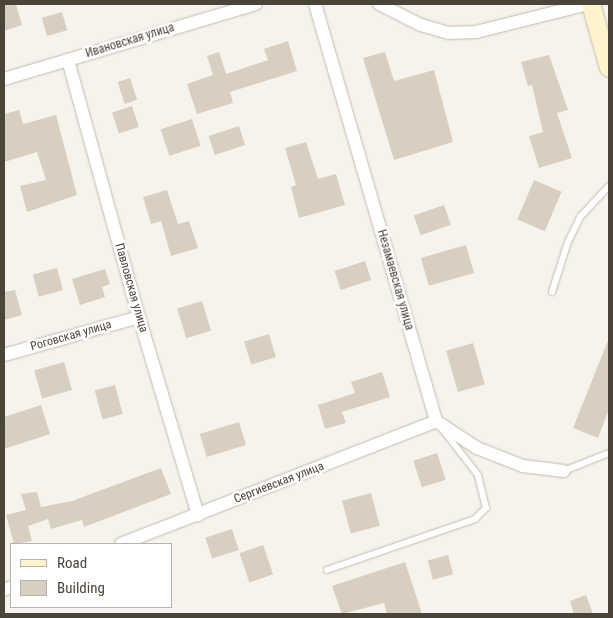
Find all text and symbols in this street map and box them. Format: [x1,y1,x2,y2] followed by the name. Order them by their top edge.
[84,21,176,61] street label: Ивановская улица
[374,228,416,332] street label: Незамаевская улица
[111,242,151,334] street label: Павловская улица
[29,318,113,354] street label: Роговская улица
[232,459,326,507] street label: Сергиевская улица
[10,543,172,608] legend
[57,554,87,572] text: Road
[57,579,105,597] text: Building

